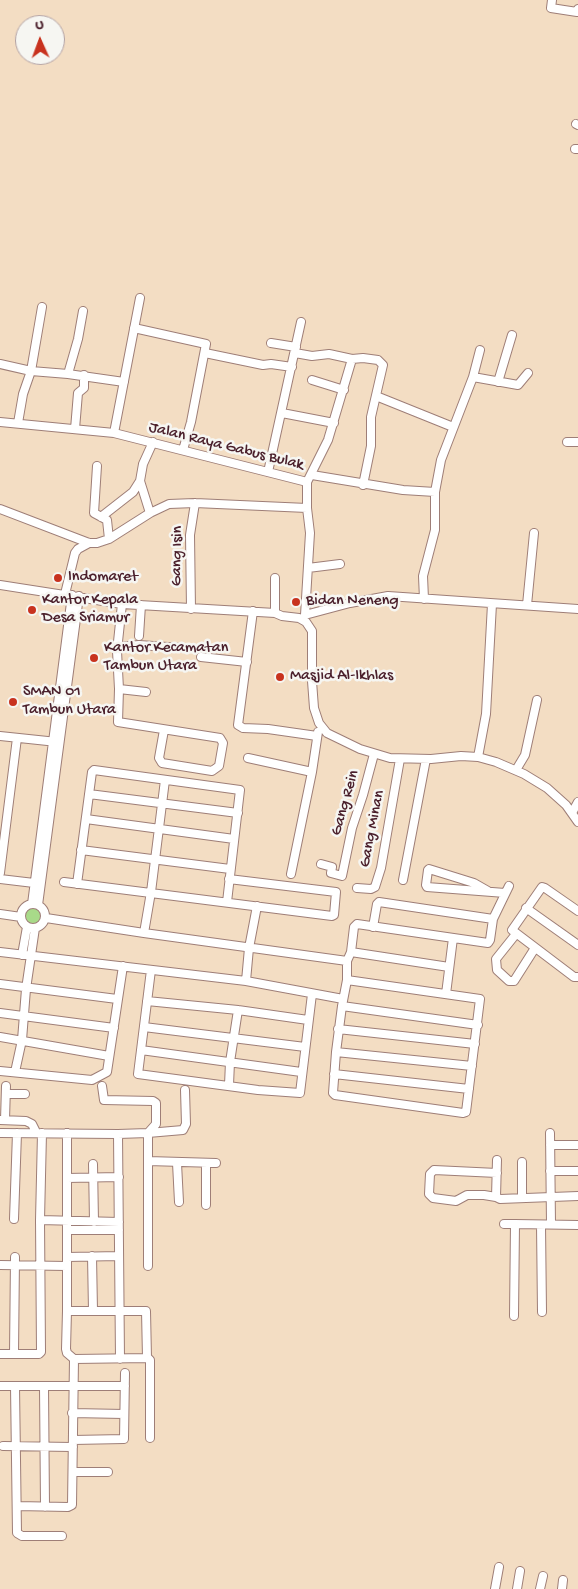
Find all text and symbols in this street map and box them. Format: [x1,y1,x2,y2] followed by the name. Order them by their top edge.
[15,15,65,65] north arrow
[35,17,44,34] text: U
[147,418,305,476] street label: Jalan Raya Gabus Bulak
[168,526,188,586] street label: Gang Isin
[68,568,138,588] place label: Indomaret
[52,572,64,584] marker: Indomaret
[42,591,138,629] place label: Kantor Kepala Desa Sriamur
[306,592,399,612] place label: Bidan Neneng
[290,596,302,608] marker: Bidan Neneng
[26,604,38,616] marker: Kantor Kepala Desa Sriamur
[104,639,228,677] place label: Kantor Kecamatan Tambun Utara
[88,652,100,664] marker: Kantor Kecamatan Tambun Utara
[290,667,393,687] place label: Masjid Al-Ikhlas
[274,671,286,683] marker: Masjid Al-Ikhlas
[23,683,116,721] place label: SMAN 01 Tambun Utara
[7,696,19,708] marker: SMAN 01 Tambun Utara
[328,768,364,838] street label: Gang Rein
[356,789,390,869] street label: Gang Minan

